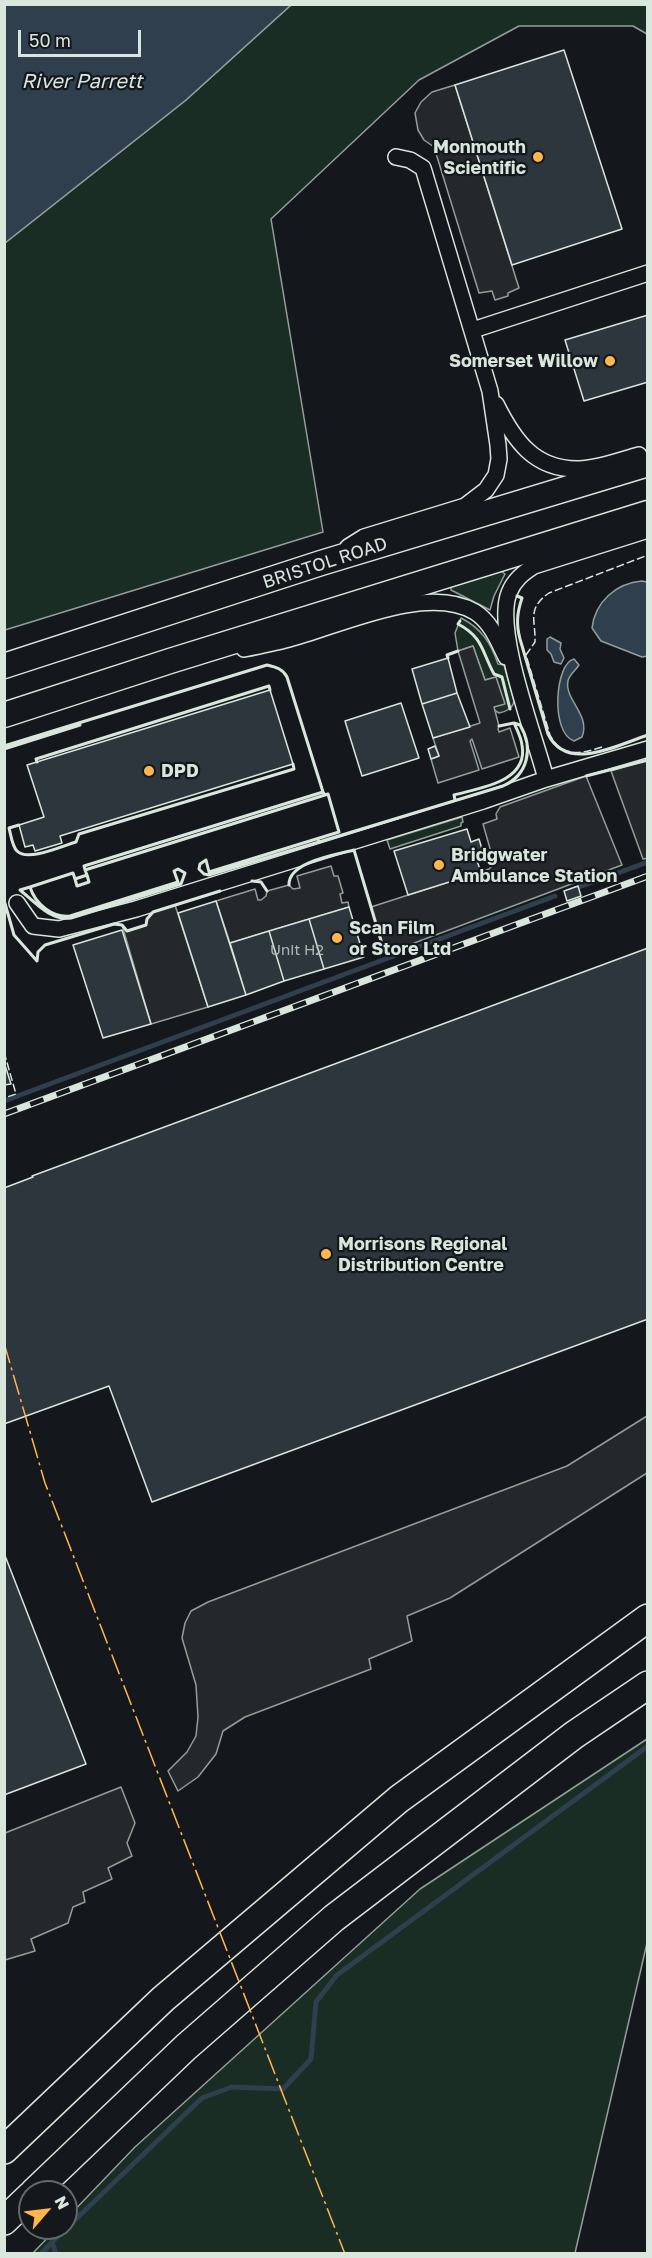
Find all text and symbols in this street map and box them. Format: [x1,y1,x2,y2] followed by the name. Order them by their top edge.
[21,18,144,56] scale bar
[29,29,71,51] text: 50 m
[21,70,143,94] water label: River Parrett
[433,136,526,178] place label: Monmouth Scientific
[531,150,545,164] marker: Monmouth Scientific
[449,350,598,372] place label: Somerset Willow
[603,354,617,368] marker: Somerset Willow
[260,533,390,593] street label: BRISTOL ROAD
[161,760,199,782] place label: DPD
[142,764,156,778] marker: DPD
[451,844,617,886] place label: Bridgwater Ambulance Station
[432,858,446,872] marker: Bridgwater Ambulance Station
[349,917,451,960] place label: Scan Film or Store Ltd
[330,931,344,945] marker: Scan Film or Store Ltd
[270,941,324,959] house number: Unit H2
[338,1233,507,1276] place label: Morrisons Regional Distribution Centre
[319,1247,333,1261] marker: Morrisons Regional Distribution Centre
[18,2180,78,2240] north arrow
[50,2192,74,2213] text: N

